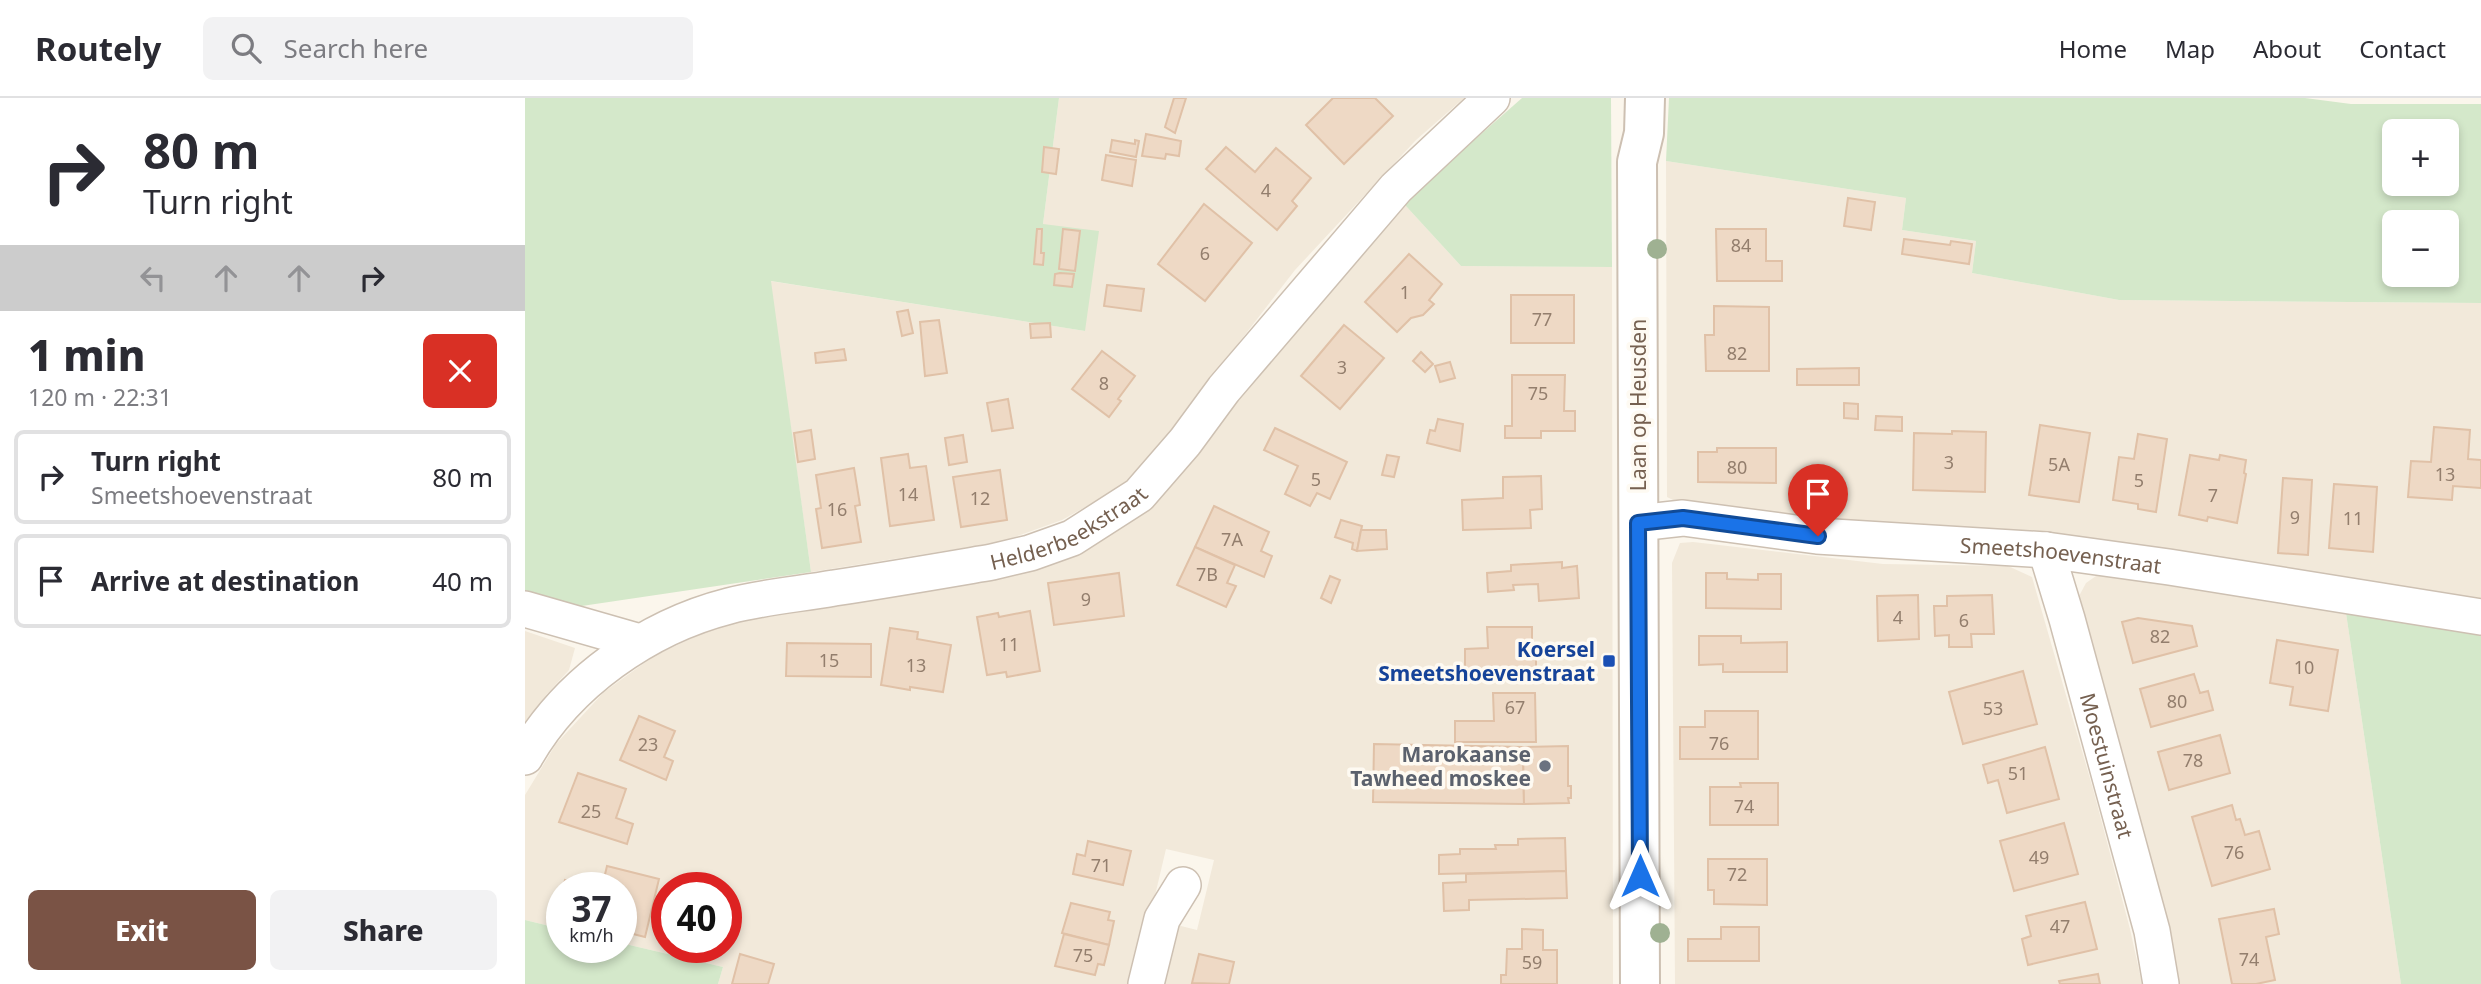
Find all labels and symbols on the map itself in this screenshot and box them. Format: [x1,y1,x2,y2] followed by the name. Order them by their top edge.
[1261,178,1271,202] house number: 4
[1731,233,1751,257] house number: 84
[1200,241,1210,265] house number: 6
[1400,280,1410,304] house number: 1
[1532,307,1552,331] house number: 77
[1624,319,1652,491] street label: Laan op Heusden
[1727,341,1747,365] house number: 82
[1337,355,1347,379] house number: 3
[1099,371,1109,395] house number: 8
[1528,381,1548,405] house number: 75
[1944,450,1954,474] house number: 3
[2048,452,2070,476] house number: 5A
[1727,455,1747,479] house number: 80
[2435,462,2455,486] house number: 13
[1788,464,1848,536] pin
[1311,467,1321,491] house number: 5
[2134,468,2144,492] house number: 5
[987,481,1154,576] street label: Helderbeekstraat
[898,482,918,506] house number: 14
[2208,483,2218,507] house number: 7
[970,486,990,510] house number: 12
[827,497,847,521] house number: 16
[2290,505,2300,529] house number: 9
[2343,506,2363,530] house number: 11
[1221,527,1243,551] house number: 7A
[1959,531,2163,580] street label: Smeetshoevenstraat
[1196,562,1218,586] house number: 7B
[1081,587,1091,611] house number: 9
[1893,605,1903,629] house number: 4
[1959,608,1969,632] house number: 6
[2150,624,2170,648] house number: 82
[999,632,1019,656] house number: 11
[1378,635,1595,687] place label: Koersel Smeetshoevenstraat
[819,648,839,672] house number: 15
[906,653,926,677] house number: 13
[1601,653,1617,669] marker: Koersel Smeetshoevenstraat
[2294,655,2314,679] house number: 10
[2167,689,2187,713] house number: 80
[2074,690,2140,842] street label: Moestuinstraat
[1505,695,1525,719] house number: 67
[1983,696,2003,720] house number: 53
[1709,731,1729,755] house number: 76
[638,732,658,756] house number: 23
[1350,740,1531,792] place label: Marokaanse Tawheed moskee
[2183,748,2203,772] house number: 78
[1537,758,1553,774] marker: Marokaanse Tawheed moskee
[2008,761,2028,785] house number: 51
[1734,794,1754,818] house number: 74
[581,799,601,823] house number: 25
[1603,839,1677,913] position arrow
[2224,840,2244,864] house number: 76
[2029,845,2049,869] house number: 49
[1091,853,1111,877] house number: 71
[1727,862,1747,886] house number: 72
[651,872,742,963] speed limit sign: 40
[2050,914,2070,938] house number: 47
[1073,943,1093,967] house number: 75
[2239,947,2259,971] house number: 74
[1522,950,1542,974] house number: 59

